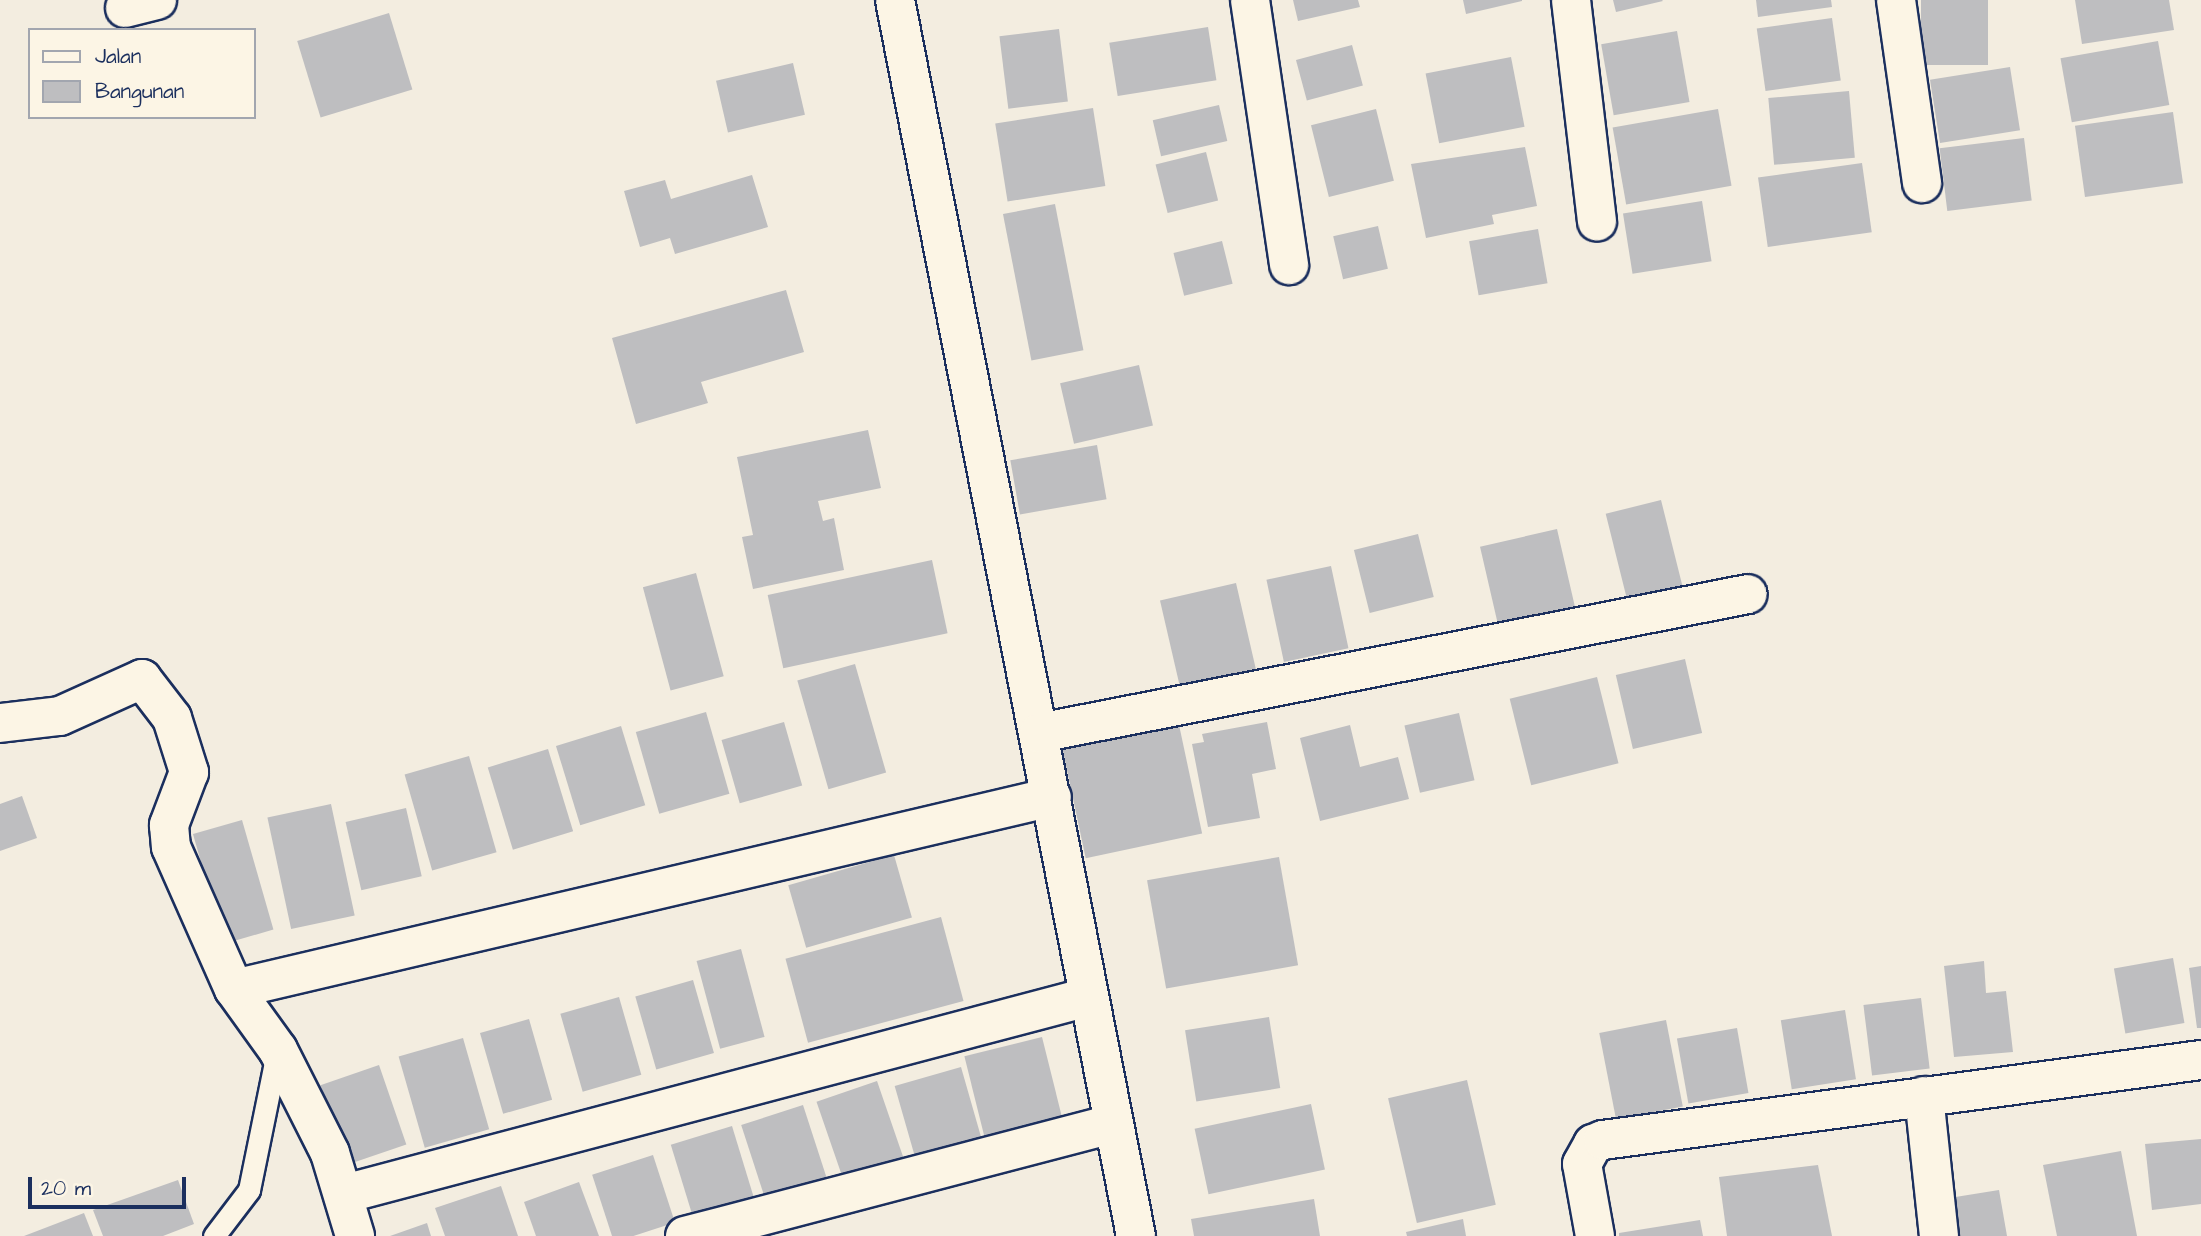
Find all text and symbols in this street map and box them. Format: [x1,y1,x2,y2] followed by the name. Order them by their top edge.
[28,28,256,119] legend
[95,42,141,71] text: Jalan
[95,77,184,106] text: Bangunan
[32,1162,189,1206] scale bar
[41,1174,91,1203] text: 20 m

